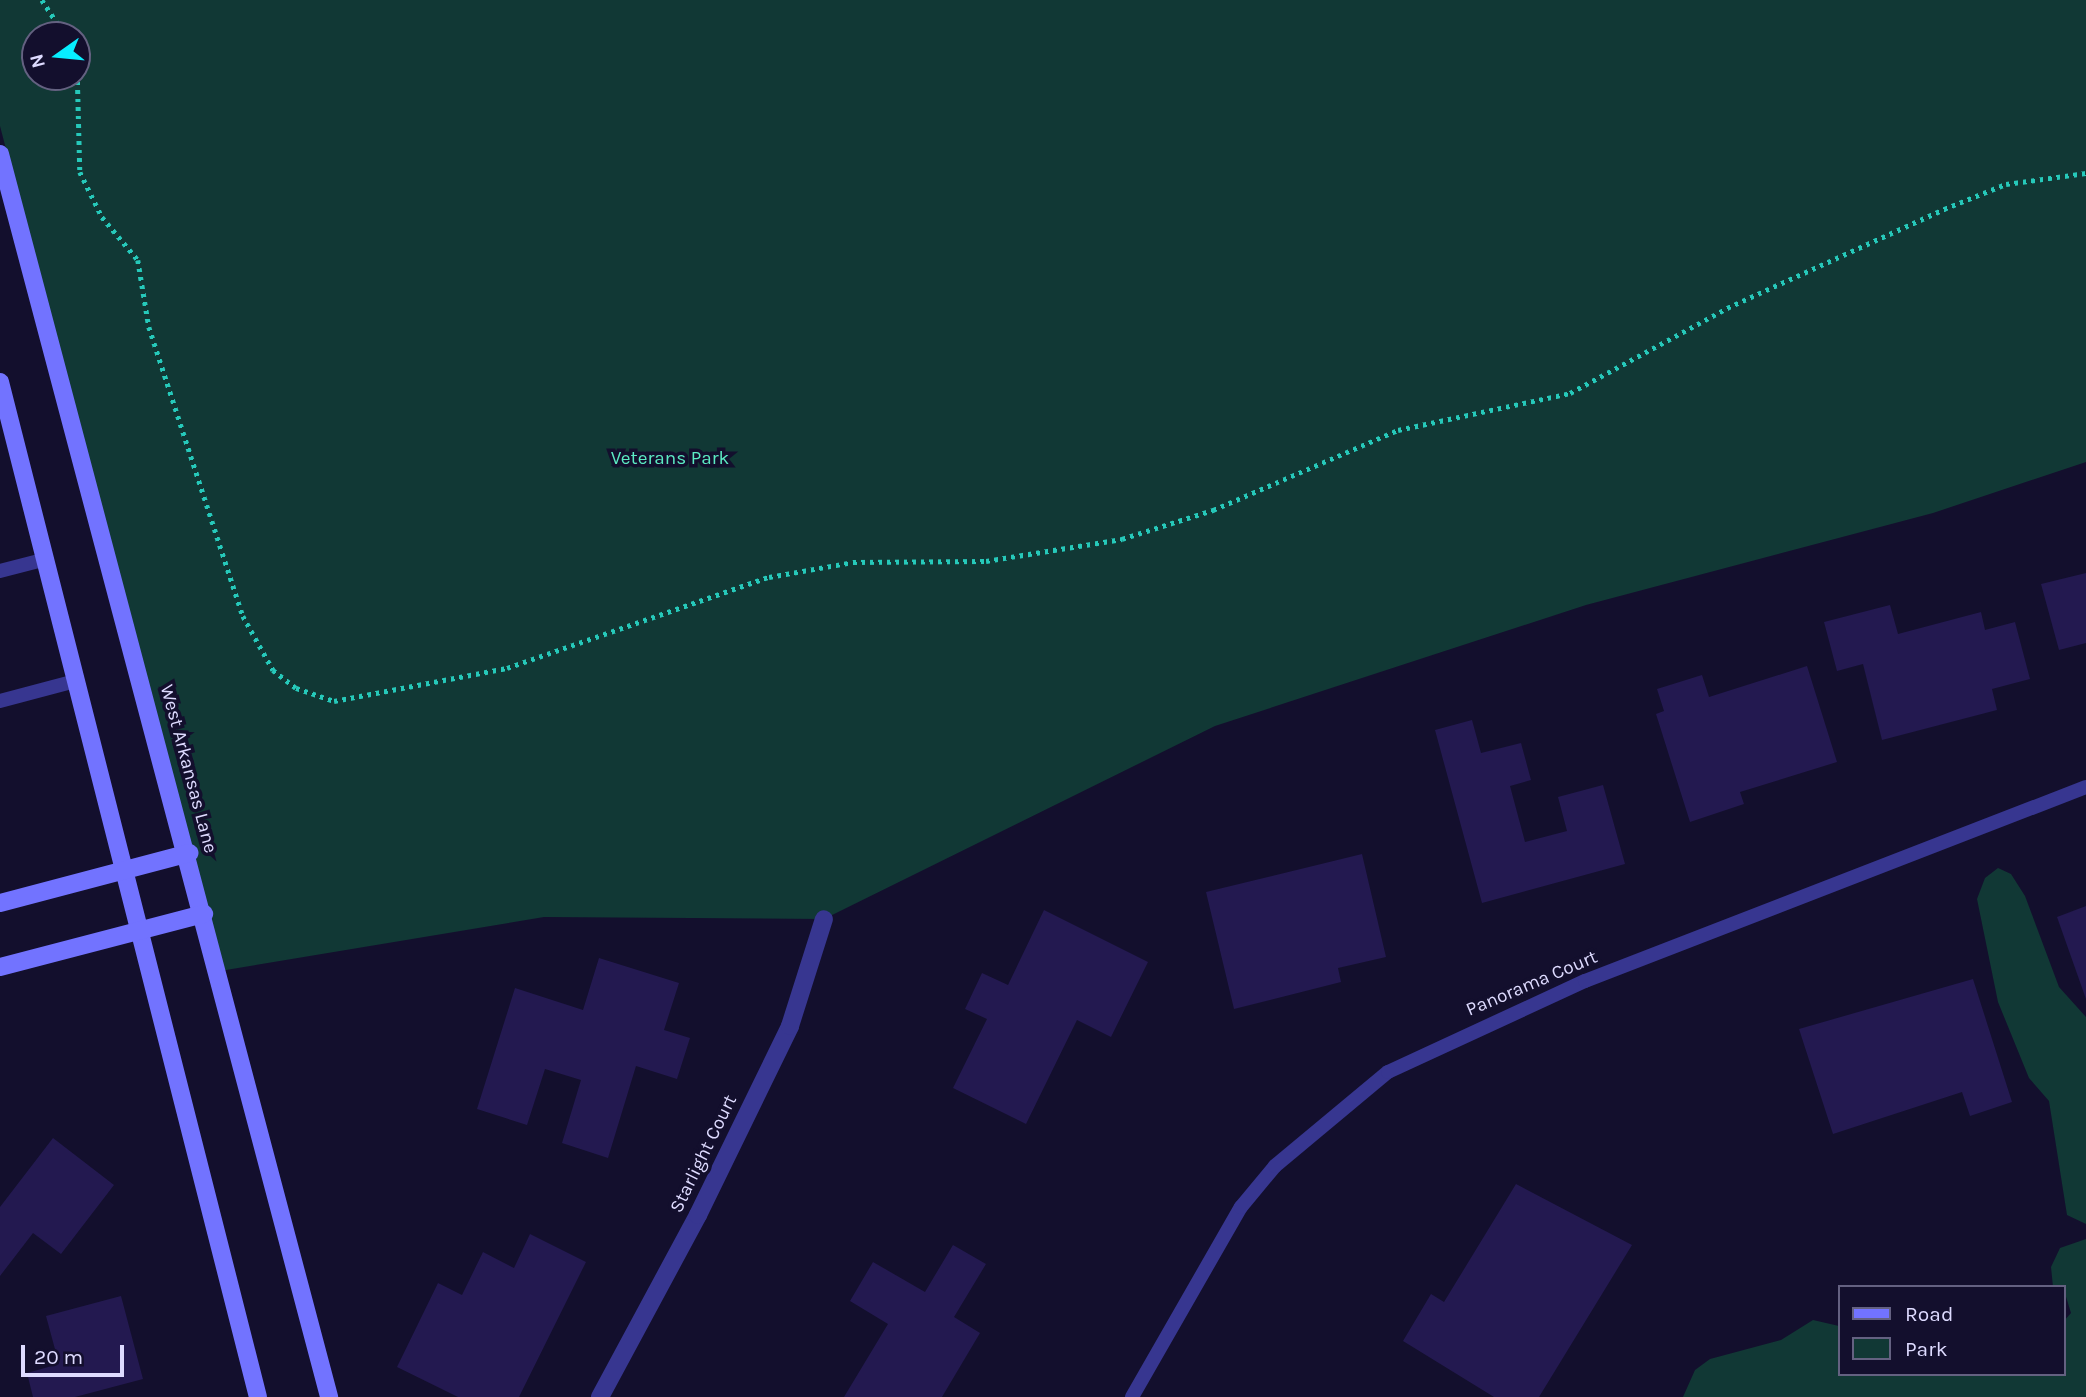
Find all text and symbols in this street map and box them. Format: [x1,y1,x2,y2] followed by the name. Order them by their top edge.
[21,21,91,91] north arrow
[25,51,50,70] text: N
[611,448,729,470] park label: Veterans Park
[155,682,221,856] street label: West Arkansas Lane
[1463,946,1601,1022] street label: Panorama Court
[666,1091,742,1217] street label: Starlight Court
[1838,1285,2065,1376] legend
[1905,1302,1953,1326] text: Road
[24,1330,128,1374] scale bar
[1905,1337,1948,1361] text: Park
[34,1345,83,1369] text: 20 m

